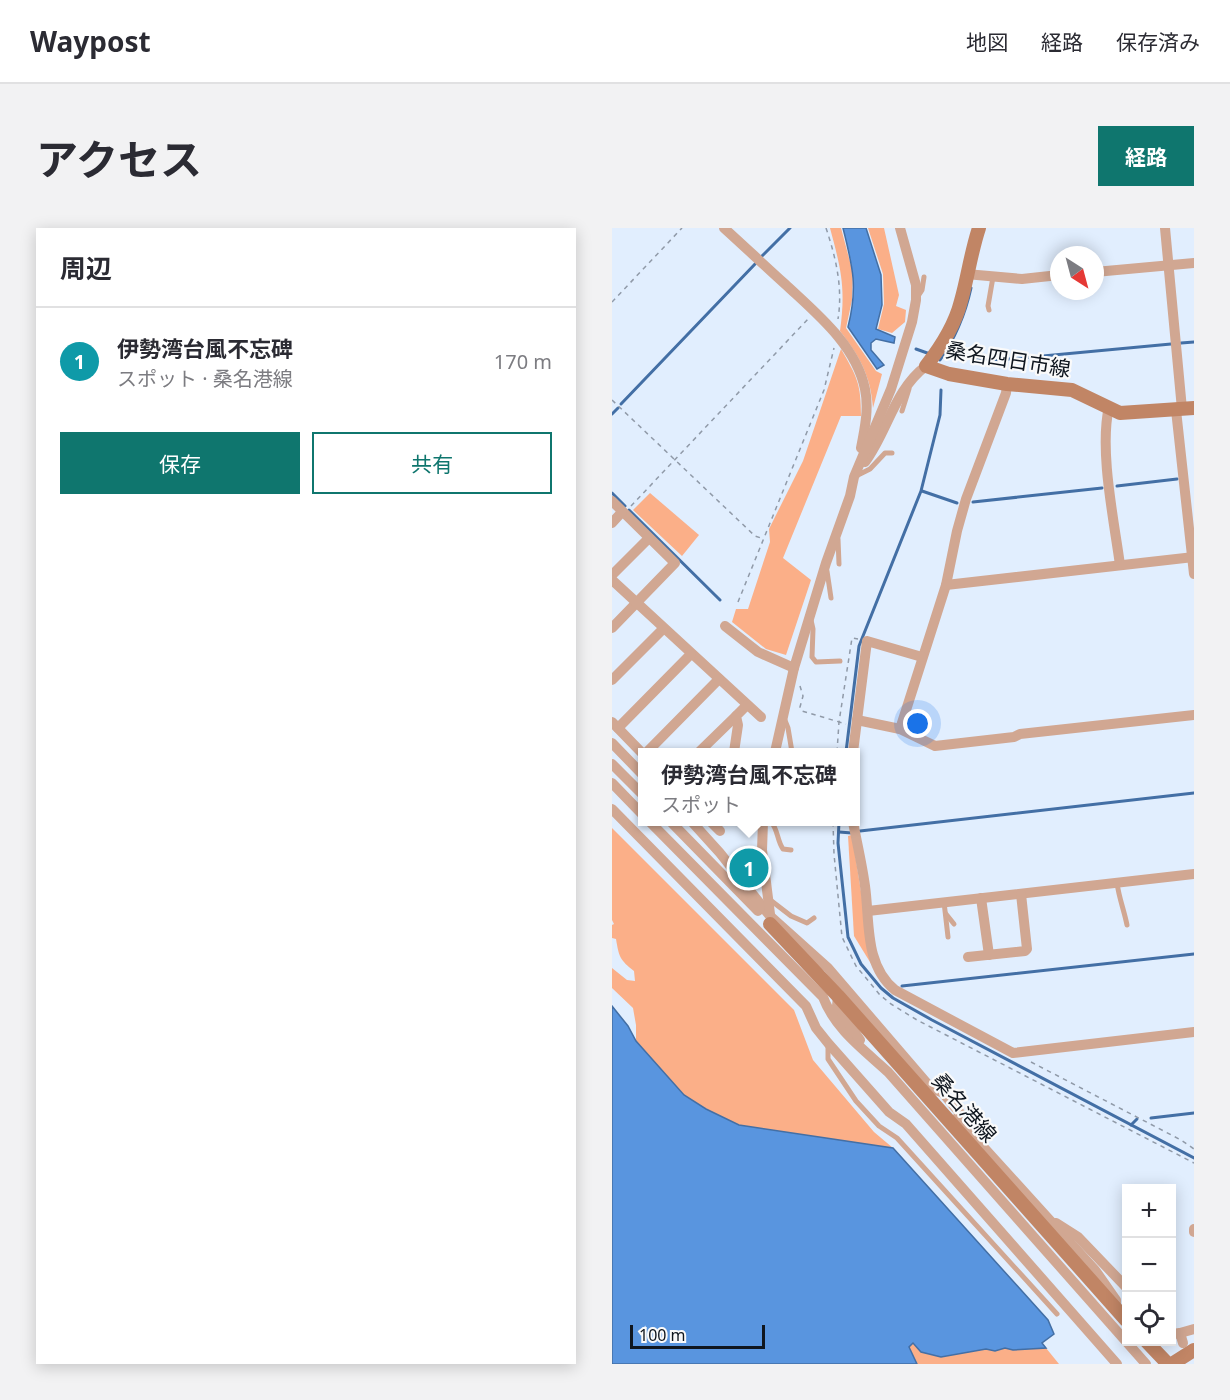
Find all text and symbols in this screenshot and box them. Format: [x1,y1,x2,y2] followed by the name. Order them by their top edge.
[30,22,151,60] text: Waypost
[966,28,1008,56] text: 地図
[1041,28,1083,56] text: 経路
[1116,28,1200,56] text: 保存済み
[1098,126,1194,186] button: 経路
[36,130,202,187] text: アクセス
[1050,246,1104,300] north arrow
[60,250,112,286] text: 周辺
[117,333,293,363] text: 伊勢湾台風不忘碑
[944,335,1073,383] street label: 桑名四日市線
[74,348,85,375] text: 1
[494,348,552,375] text: 170 m
[117,365,293,392] text: スポット · 桑名港線
[60,432,300,494] button: 保存
[312,432,552,494] button: 共有
[903,709,932,738] your location
[638,748,860,826] popup
[661,759,837,789] text: 伊勢湾台風不忘碑
[661,791,741,818] text: スポット
[730,846,768,890] pin: 1
[926,1067,1003,1148] street label: 桑名港線
[1122,1184,1176,1346] map controls
[1122,1184,1176,1238] button: +
[1122,1238,1176,1292] button: −
[1122,1292,1176,1346] button: locate
[630,1322,765,1350] scale bar
[639,1324,686,1346] text: 100 m

